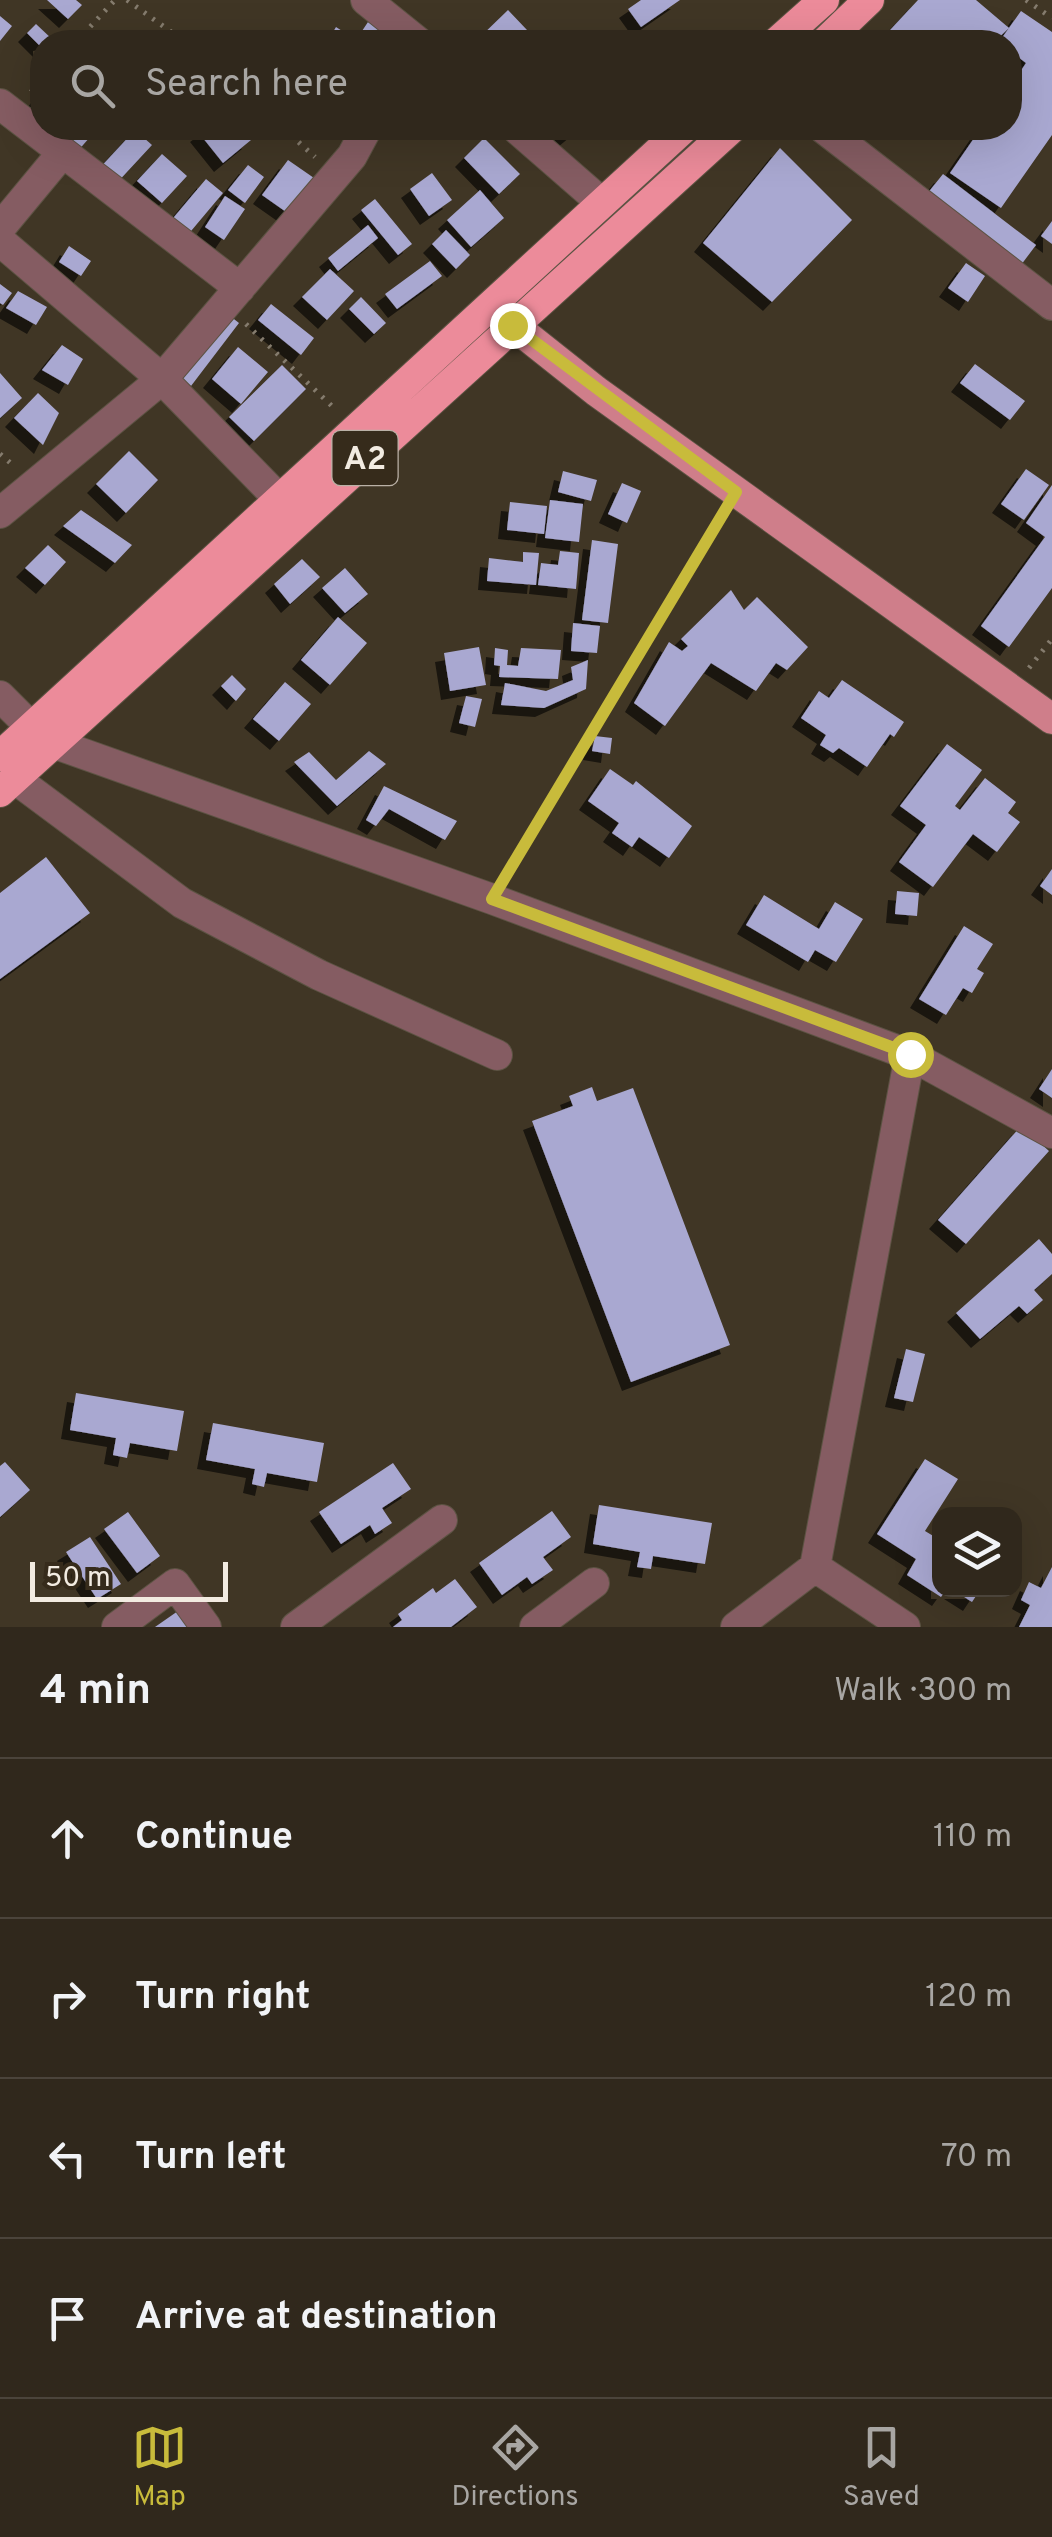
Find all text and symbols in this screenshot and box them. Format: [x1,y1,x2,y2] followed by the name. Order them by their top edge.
[30,30,1022,140] search box
[65,58,120,113] icon: search
[145,61,348,110] text: Search here
[490,303,536,349] route end
[332,431,398,485] road number: A2
[888,1032,934,1078] route start
[932,1507,1022,1597] map controls
[932,1507,1022,1597] button: layers
[30,1557,228,1602] scale bar
[45,1561,111,1597] text: 50 m
[40,1666,151,1719] text: 4 min
[834,1672,1012,1712] text: Walk · 300 m
[40,1811,95,1866] icon: ahead
[135,1814,293,1863] text: Continue
[933,1818,1012,1858] text: 110 m
[40,1971,95,2026] icon: right
[135,1974,310,2023] text: Turn right
[925,1978,1012,2018] text: 120 m
[40,2131,95,2186] icon: left
[135,2134,287,2183] text: Turn left
[941,2138,1012,2178] text: 70 m
[40,2291,95,2346] icon: arrive
[135,2294,498,2343] text: Arrive at destination
[132,2420,187,2516] tab: Map
[451,2420,579,2516] tab: Directions
[843,2420,920,2516] tab: Saved

